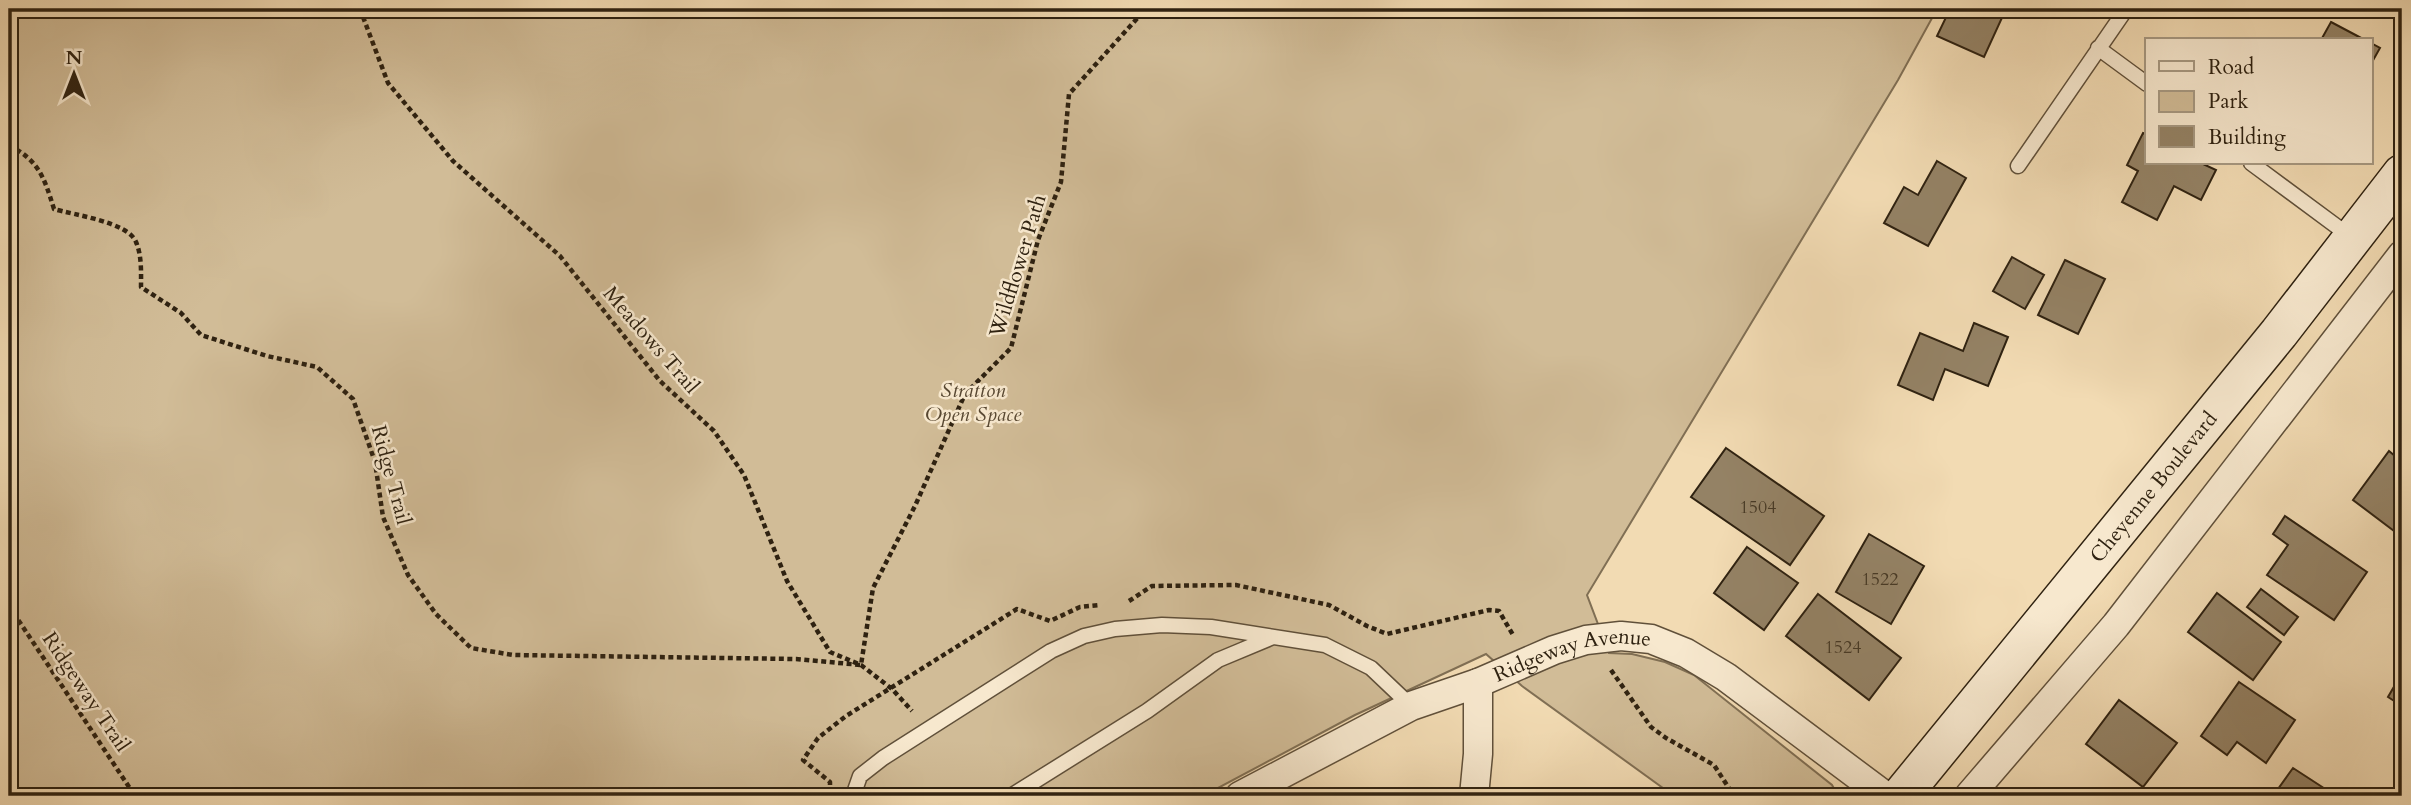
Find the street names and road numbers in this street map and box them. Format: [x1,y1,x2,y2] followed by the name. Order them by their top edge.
[982,190,1054,342] street label: Wildflower Path
[596,280,706,400] street label: Meadows Trail
[2083,405,2224,569] street label: Cheyenne Boulevard
[364,422,418,528] street label: Ridge Trail
[1489,621,1653,689] street label: Ridgeway Avenue
[35,626,137,758] street label: Ridgeway Trail

